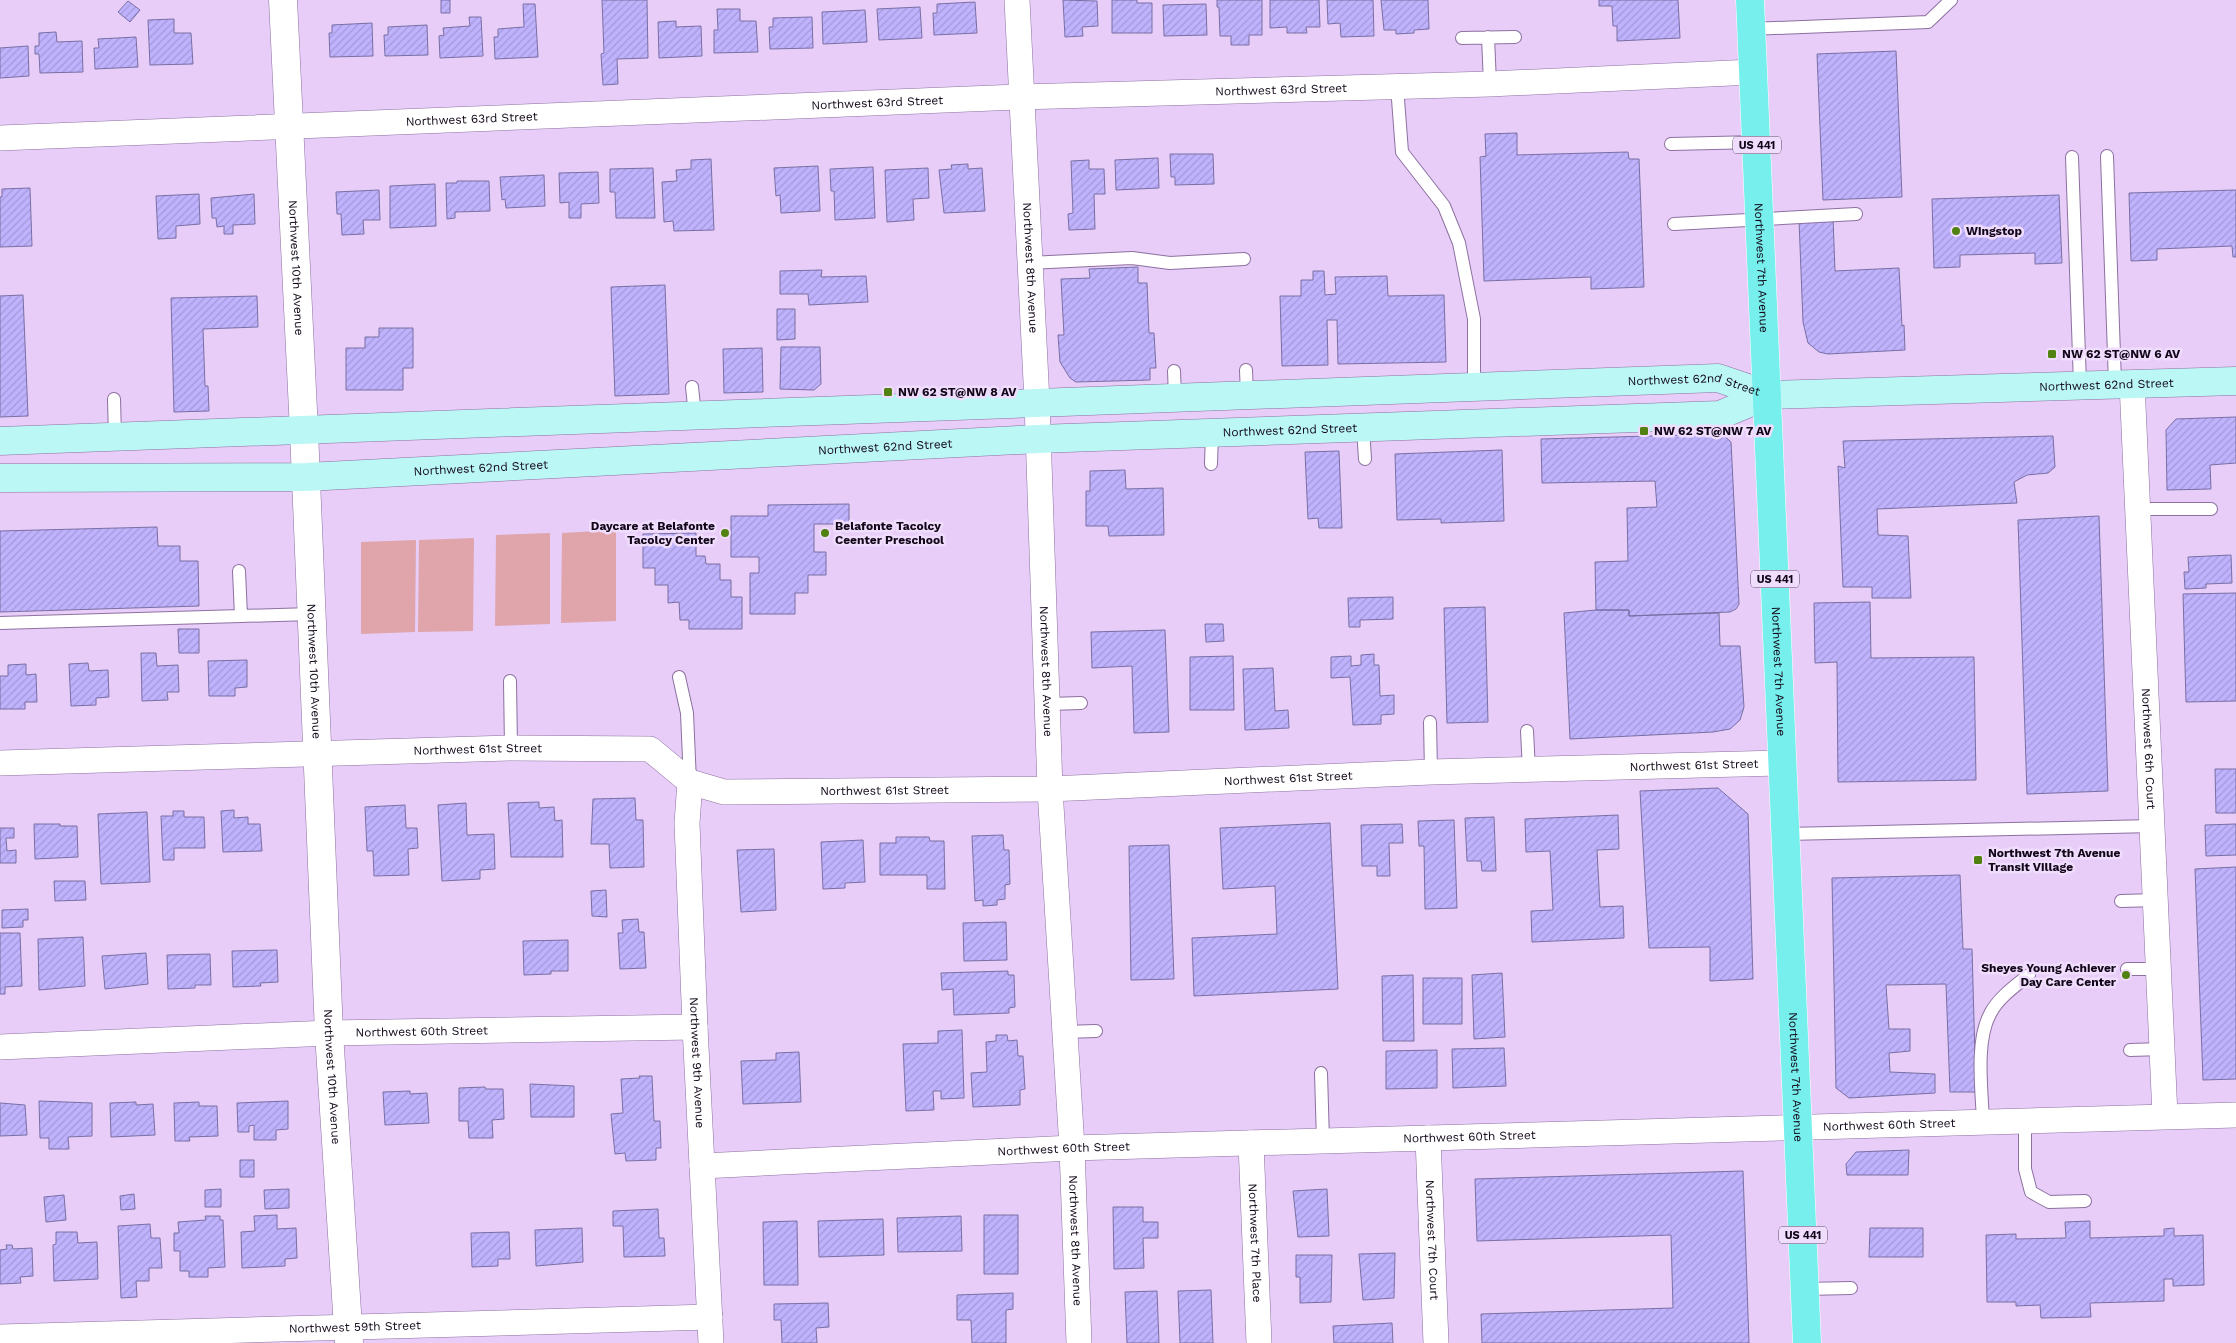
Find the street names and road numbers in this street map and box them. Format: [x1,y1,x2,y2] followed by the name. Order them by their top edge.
[1215,81,1347,99] street label: Northwest 63rd Street
[811,93,943,112] street label: Northwest 63rd Street
[405,109,538,129] street label: Northwest 63rd Street
[1733,136,1781,154] road number: US 441
[286,200,306,336] street label: Northwest 10th Avenue
[1020,202,1041,334] street label: Northwest 8th Avenue
[1752,203,1771,333] street label: Northwest 7th Avenue
[1627,370,1762,399] street label: Northwest 62nd Street
[2039,376,2174,394] street label: Northwest 62nd Street
[1222,421,1357,439] street label: Northwest 62nd Street
[818,436,953,457] street label: Northwest 62nd Street
[413,457,548,478] street label: Northwest 62nd Street
[1751,570,1799,588] road number: US 441
[304,603,324,739] street label: Northwest 10th Avenue
[1037,606,1055,737] street label: Northwest 8th Avenue
[1769,606,1788,737] street label: Northwest 7th Avenue
[2139,688,2158,810] street label: Northwest 6th Court
[413,741,542,758] street label: Northwest 61st Street
[1629,757,1759,774] street label: Northwest 61st Street
[1224,769,1353,788] street label: Northwest 61st Street
[820,783,949,798] street label: Northwest 61st Street
[687,997,707,1129] street label: Northwest 9th Avenue
[321,1009,343,1145] street label: Northwest 10th Avenue
[1786,1012,1805,1142] street label: Northwest 7th Avenue
[355,1023,488,1040] street label: Northwest 60th Street
[1823,1116,1956,1134] street label: Northwest 60th Street
[1403,1128,1536,1146] street label: Northwest 60th Street
[997,1139,1130,1159] street label: Northwest 60th Street
[1066,1175,1085,1306] street label: Northwest 8th Avenue
[1423,1180,1441,1300] street label: Northwest 7th Court
[1246,1183,1264,1303] street label: Northwest 7th Place
[1779,1226,1827,1244] road number: US 441
[289,1318,421,1336] street label: Northwest 59th Street

